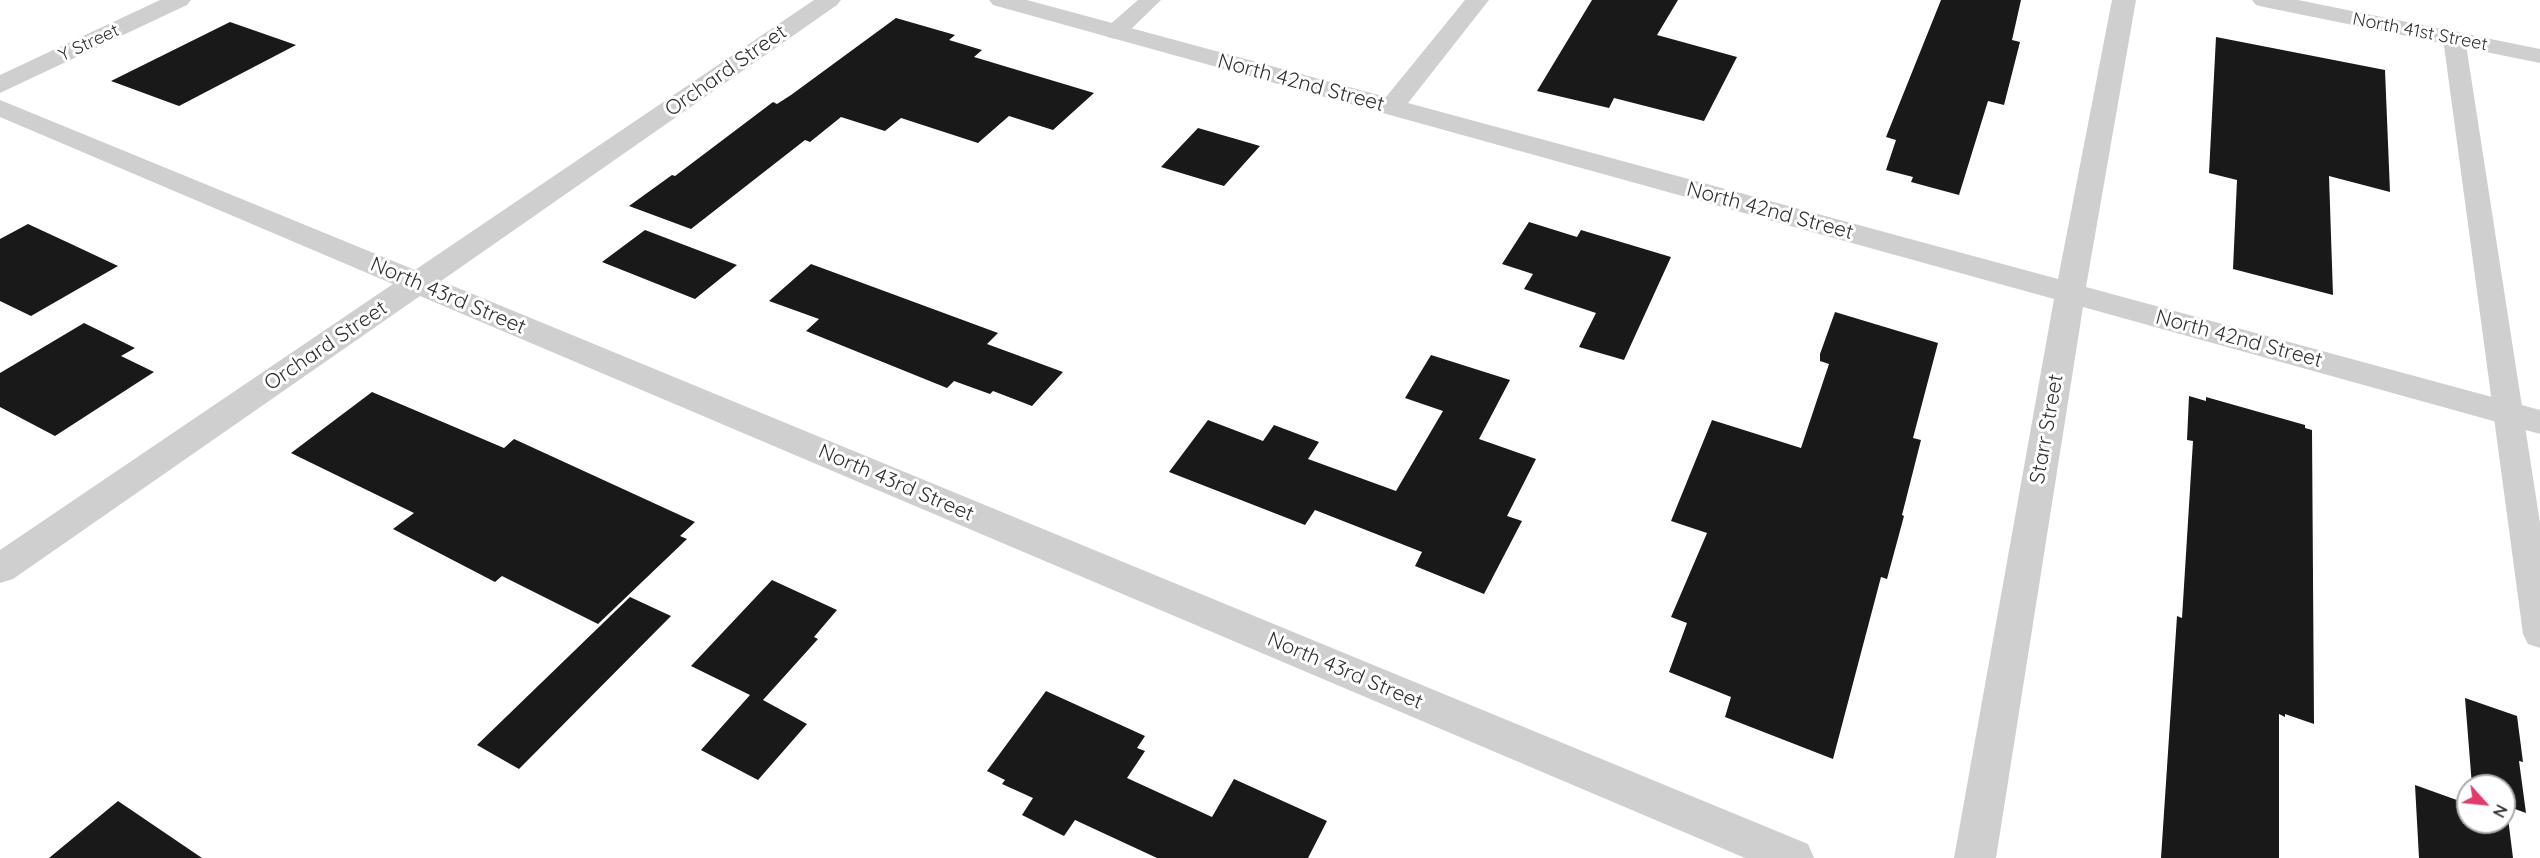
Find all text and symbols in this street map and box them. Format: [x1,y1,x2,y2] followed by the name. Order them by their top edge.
[2351,8,2489,56] street label: North 41st Street
[55,20,123,66] street label: Y Street
[660,20,792,122] street label: Orchard Street
[1215,49,1387,117] street label: North 42nd Street
[1684,177,1856,245] street label: North 42nd Street
[366,252,530,340] street label: North 43rd Street
[260,296,392,396] street label: Orchard Street
[2153,305,2325,373] street label: North 42nd Street
[2025,372,2069,486] street label: Starr Street
[814,439,978,527] street label: North 43rd Street
[1263,627,1427,715] street label: North 43rd Street
[2456,774,2516,834] north arrow
[2489,801,2512,821] text: N

